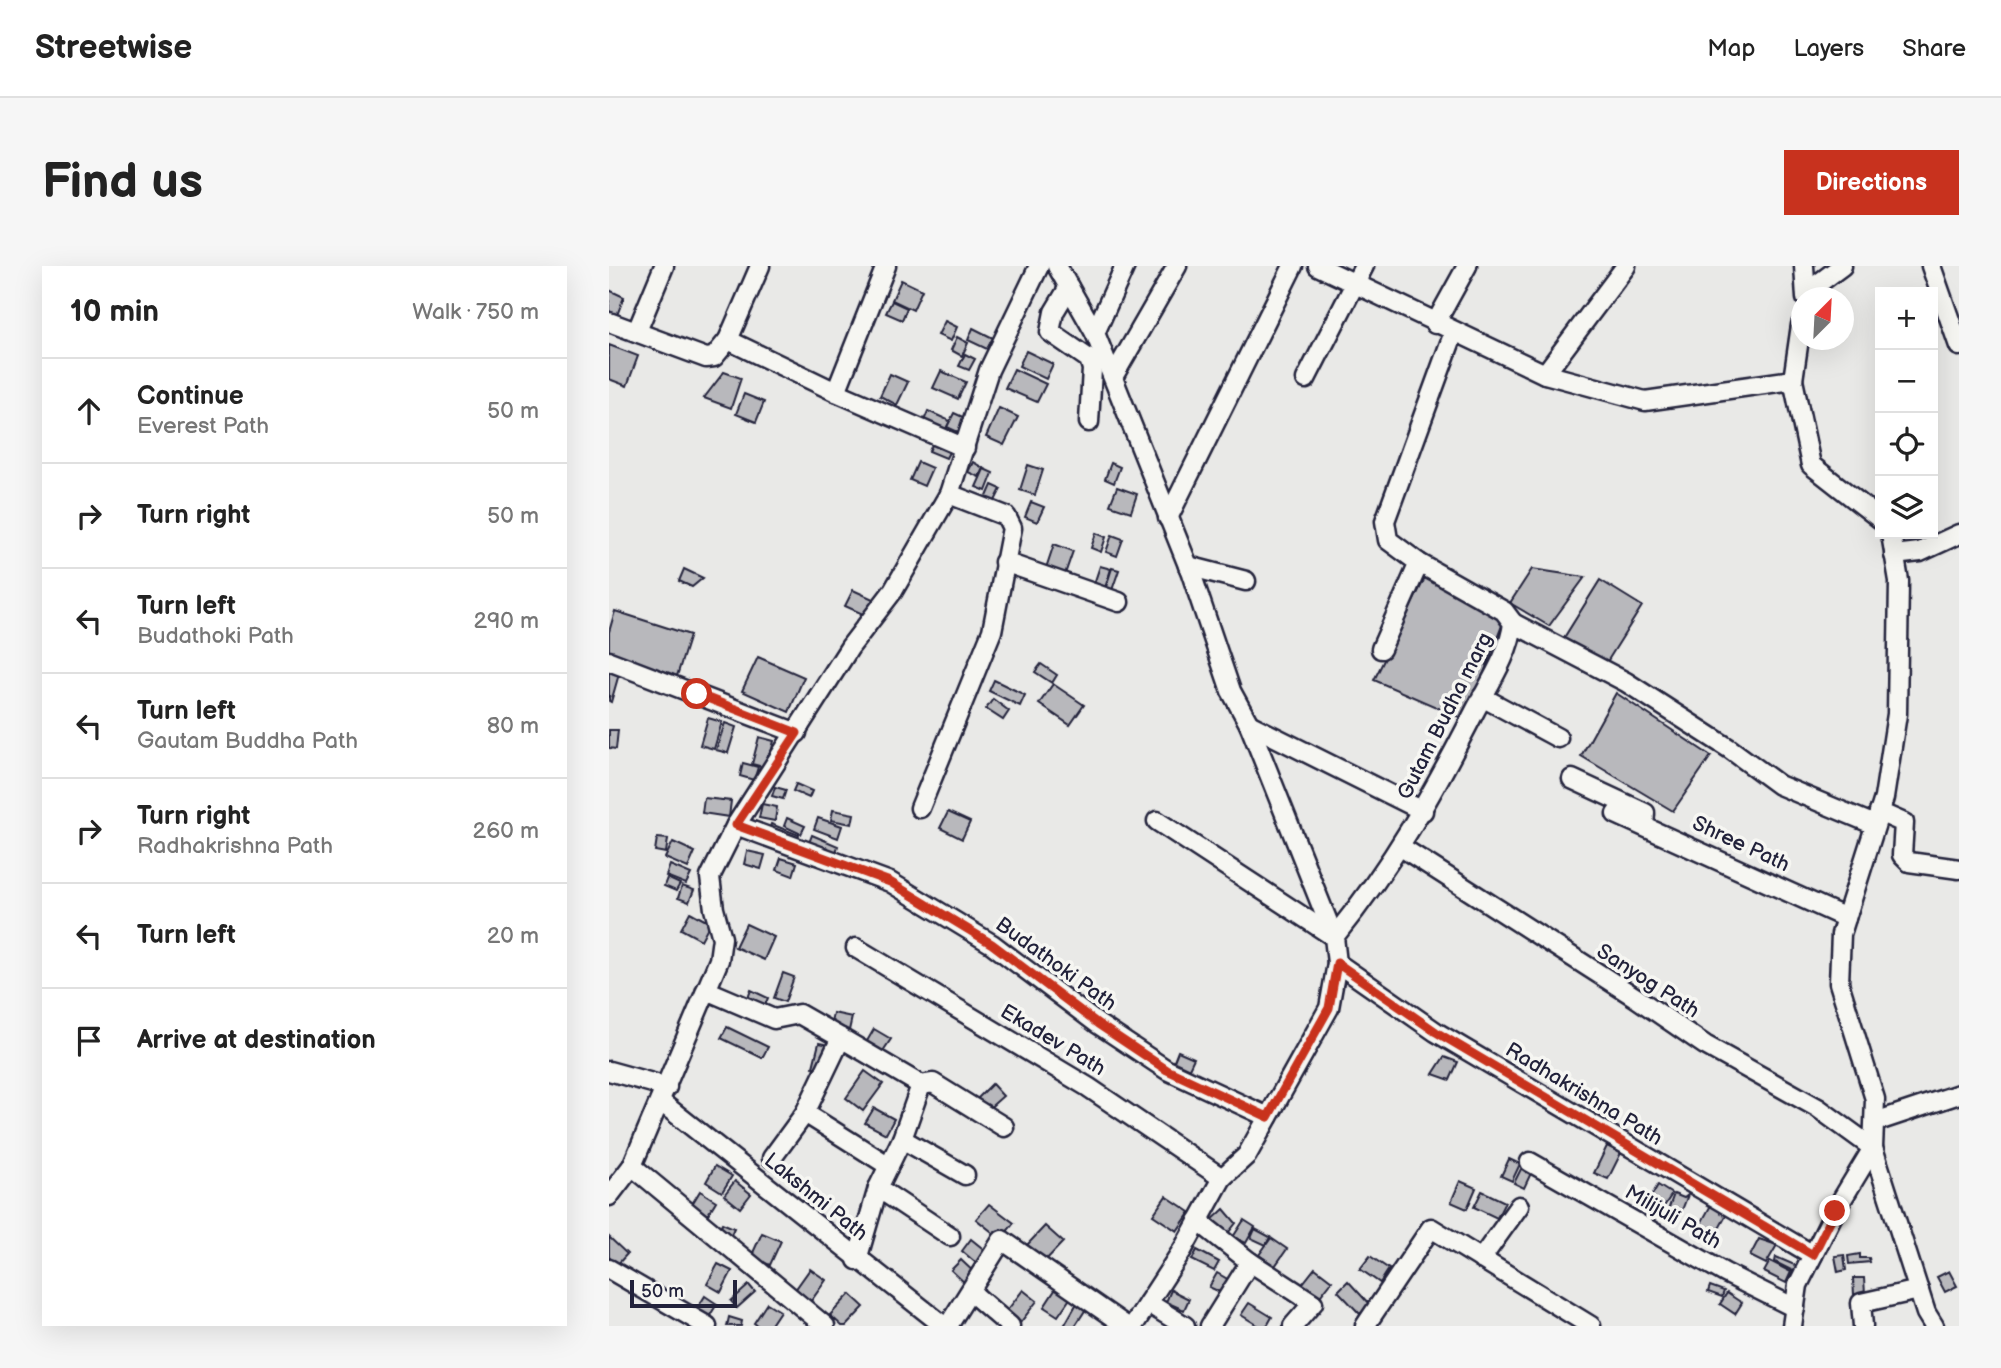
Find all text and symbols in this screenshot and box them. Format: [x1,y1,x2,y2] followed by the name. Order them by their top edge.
[35,28,192,68] text: Streetwise
[1707,34,1755,63] text: Map
[1793,34,1864,63] text: Layers
[1902,34,1966,63] text: Share
[1784,150,1959,215] button: Directions
[42,153,203,212] text: Find us
[1791,287,1854,350] north arrow
[1875,287,1938,539] map controls
[1875,287,1938,350] button: +
[70,294,159,330] text: 10 min
[412,298,539,326] text: Walk · 750 m
[1875,350,1938,413] button: −
[137,381,244,412] text: Continue
[70,392,108,430] icon: ahead
[487,397,539,425] text: 50 m
[137,412,269,440] text: Everest Path
[1875,413,1938,476] button: locate
[1875,476,1938,539] button: layers
[70,497,108,535] icon: right
[137,500,250,531] text: Turn right
[487,502,539,530] text: 50 m
[137,591,236,622] text: Turn left
[70,602,108,640] icon: left
[473,607,539,635] text: 290 m
[137,622,294,650] text: Budathoki Path
[1392,628,1498,804] street label: Gutam Budha marg
[681,678,712,709] route start
[137,696,236,727] text: Turn left
[70,707,108,745] icon: left
[487,712,539,740] text: 80 m
[137,727,358,755] text: Gautam Buddha Path
[137,801,250,832] text: Turn right
[1688,811,1794,877] street label: Shree Path
[70,812,108,850] icon: right
[473,817,539,845] text: 260 m
[137,832,333,860] text: Radhakrishna Path
[991,912,1121,1016] street label: Budathoki Path
[70,917,108,955] icon: left
[137,920,236,951] text: Turn left
[487,922,539,950] text: 20 m
[1592,939,1704,1023] street label: Sanyog Path
[996,999,1110,1081] street label: Ekadev Path
[70,1022,108,1060] icon: arrive
[137,1025,376,1056] text: Arrive at destination
[1501,1037,1667,1151] street label: Radhakrishna Path
[759,1148,873,1246] street label: Lakshmi Path
[1620,1179,1726,1255] street label: Milijuli Path
[1819,1195,1850,1226] route end
[630,1277,737,1309] scale bar
[641,1280,684,1303] text: 50 m

